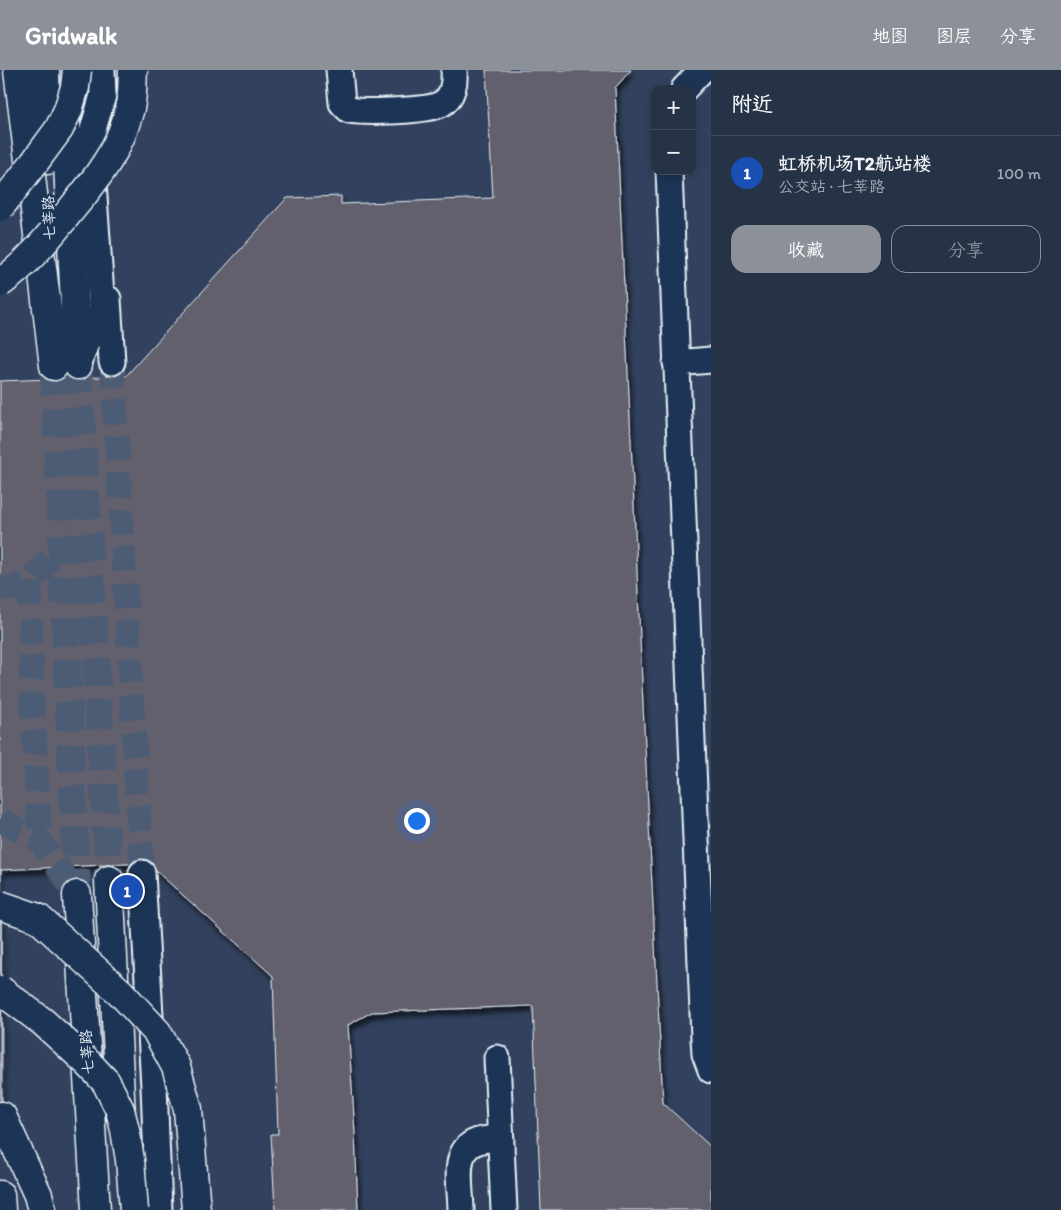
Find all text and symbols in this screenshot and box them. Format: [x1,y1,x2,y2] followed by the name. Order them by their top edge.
[25,21,117,50] text: Gridwalk
[872,25,908,47] text: 地图
[936,25,972,47] text: 图层
[1000,25,1036,47] text: 分享
[651,85,696,175] map controls
[651,85,696,130] button: +
[731,91,773,116] text: 附近
[651,130,696,175] button: −
[778,152,932,175] text: 虹桥机场T2航站楼
[743,164,751,183] text: 1
[997,164,1041,183] text: 100 m
[778,177,885,196] text: 公交站 · 七莘路
[39,195,59,241] street label: 七莘路
[731,225,881,273] button: 收藏
[891,225,1041,273] button: 分享
[404,808,430,834] your location
[111,872,143,910] pin: 1
[77,1029,97,1075] street label: 七莘路

